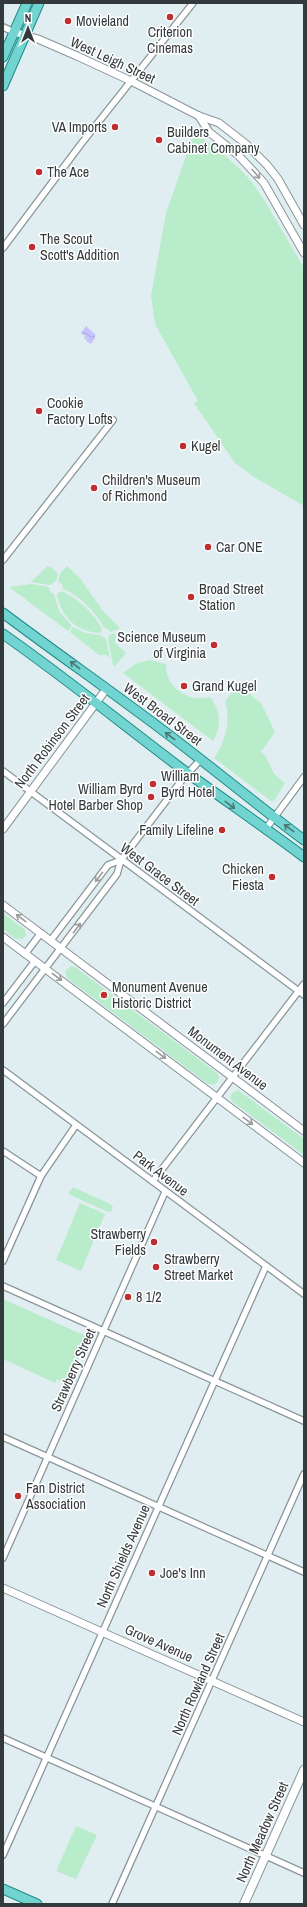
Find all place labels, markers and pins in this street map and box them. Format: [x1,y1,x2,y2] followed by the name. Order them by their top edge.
[76,12,129,30] place label: Movieland
[165,12,175,22] marker: Criterion Cinemas
[63,16,73,26] marker: Movieland
[147,23,193,57] place label: Criterion Cinemas
[52,118,107,136] place label: VA Imports
[110,122,120,132] marker: VA Imports
[167,123,260,157] place label: Builders Cabinet Company
[154,135,164,145] marker: Builders Cabinet Company
[47,163,89,181] place label: The Ace
[34,167,44,177] marker: The Ace
[40,230,119,264] place label: The Scout Scott's Addition
[27,242,37,252] marker: The Scout Scott's Addition
[47,394,113,428] place label: Cookie Factory Lofts
[34,406,44,416] marker: Cookie Factory Lofts
[191,437,220,455] place label: Kugel
[178,441,188,451] marker: Kugel
[102,471,201,505] place label: Children's Museum of Richmond
[89,483,99,493] marker: Children's Museum of Richmond
[216,538,263,556] place label: Car ONE
[203,542,213,552] marker: Car ONE
[199,580,263,614] place label: Broad Street Station
[186,592,196,602] marker: Broad Street Station
[117,628,207,662] place label: Science Museum of Virginia
[209,640,219,650] marker: Science Museum of Virginia
[192,677,256,695] place label: Grand Kugel
[179,681,189,691] marker: Grand Kugel
[161,767,215,801] place label: William Byrd Hotel
[148,779,158,789] marker: William Byrd Hotel
[49,780,143,814] place label: William Byrd Hotel Barber Shop
[146,792,156,802] marker: William Byrd Hotel Barber Shop
[139,821,214,839] place label: Family Lifeline
[217,825,227,835] marker: Family Lifeline
[222,860,265,894] place label: Chicken Fiesta
[267,872,277,882] marker: Chicken Fiesta
[112,978,208,1012] place label: Monument Avenue Historic District
[99,990,109,1000] marker: Monument Avenue Historic District
[91,1225,146,1259] place label: Strawberry Fields
[149,1237,159,1247] marker: Strawberry Fields
[164,1250,233,1284] place label: Strawberry Street Market
[151,1262,161,1272] marker: Strawberry Street Market
[136,1288,162,1306] place label: 8 1/2
[123,1292,133,1302] marker: 8 1/2
[25,1479,86,1513] place label: Fan District Association
[13,1491,23,1501] marker: Fan District Association
[160,1564,206,1582] place label: Joe's Inn
[147,1568,157,1578] marker: Joe's Inn

